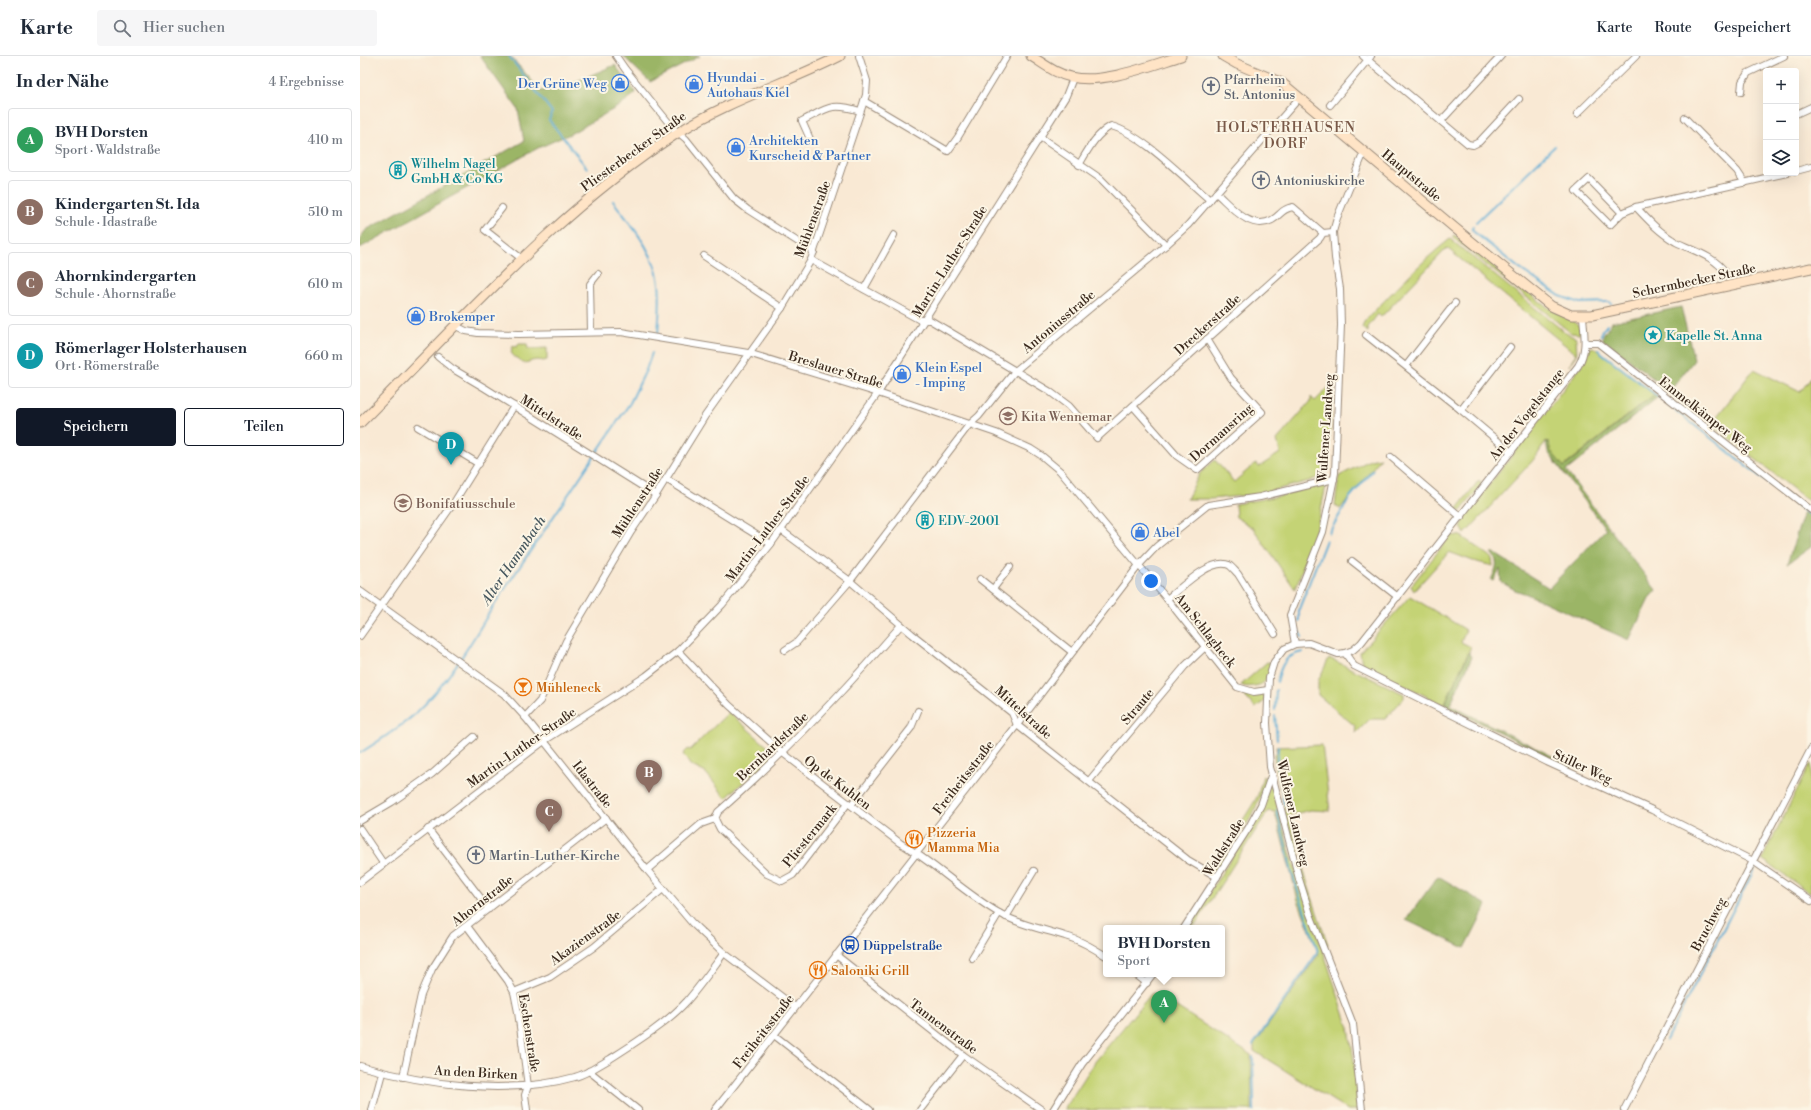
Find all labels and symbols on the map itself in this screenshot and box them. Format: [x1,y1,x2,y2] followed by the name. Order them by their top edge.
[706,70,789,101] place label: Hyundai - Autohaus Kiel
[1224,72,1296,103] place label: Pfarrheim St. Antonius
[610,73,630,93] shop icon: Der Grüne Weg
[684,74,704,94] shop icon: Hyundai - Autohaus Kiel
[518,76,607,92] place label: Der Grüne Weg
[1201,76,1221,96] church icon: Pfarrheim St. Antonius
[578,108,690,195] street label: Pliesterbecker Straße
[1216,119,1356,153] district label: HOLSTERHAUSEN DORF
[748,133,871,164] place label: Architekten Kurscheid & Partner
[726,137,746,157] shop icon: Architekten Kurscheid & Partner
[1378,146,1445,206] street label: Hauptstraße
[410,156,504,187] place label: Wilhelm Nagel GmbH & Co KG
[388,160,408,180] building icon: Wilhelm Nagel GmbH & Co KG
[1251,170,1271,190] church icon: Antoniuskirche
[1273,173,1365,189] place label: Antoniuskirche
[792,178,834,260] street label: Mühlenstraße
[909,202,991,321] street label: Martin-Luther-Straße
[1631,260,1758,302] street label: Schermbecker Straße
[1018,286,1099,357] street label: Antoniusstraße
[1171,290,1245,359] street label: Dreckerstraße
[406,306,426,326] shop icon: Brokemper
[428,309,496,325] place label: Brokemper
[1643,325,1663,345] place icon: Kapelle St. Anna
[1666,328,1763,344] place label: Kapelle St. Anna
[786,348,885,392] street label: Breslauer Straße
[915,360,982,391] place label: Klein Espel - Imping
[892,364,912,384] shop icon: Klein Espel - Imping
[1485,365,1568,465] street label: An der Vogelstange
[1314,373,1338,484] street label: Wulfener Landweg
[1656,373,1755,456] street label: Emmelkämper Weg
[517,392,586,444] street label: Mittelstraße
[1187,400,1257,465] street label: Dormansring
[998,406,1018,426] school or university icon: Kita Wennemar
[1021,409,1112,425] place label: Kita Wennemar
[438,432,464,465] pin: D
[609,464,667,541] street label: Mühlenstraße
[722,472,813,585] street label: Martin-Luther-Straße
[393,493,413,513] school or university icon: Bonifatiusschule
[415,496,516,512] place label: Bonifatiusschule
[915,510,935,530] building icon: EDV-2001
[476,512,550,610] water label: Alter Hammbach
[938,513,1000,529] place label: EDV-2001
[1130,522,1150,542] shop icon: Abel
[1152,525,1180,541] place label: Abel
[1141,571,1161,591] your location
[1171,590,1240,672] street label: Am Schlagheck
[513,677,533,697] bar icon: Mühleneck
[536,680,602,696] place label: Mühleneck
[991,683,1056,743] street label: Mittelstraße
[1118,685,1158,728] street label: Straute
[464,704,579,791] street label: Martin-Luther-Straße
[733,708,812,785] street label: Bernhardstraße
[930,737,998,818] street label: Freiheitsstraße
[1551,746,1615,788] street label: Stiller Weg
[801,752,874,813] street label: Op de Kuhlen
[1273,757,1313,868] street label: Wulfener Landweg
[569,758,616,812] street label: Idastraße
[636,760,662,793] pin: B
[536,799,562,832] pin: C
[779,800,841,870] street label: Pliestermark
[1199,815,1248,880] street label: Waldstraße
[927,825,1000,856] place label: Pizzeria Mamma Mia
[904,829,924,849] restaurant icon: Pizzeria Mamma Mia
[466,845,486,865] church icon: Martin-Luther-Kirche
[489,848,620,864] place label: Martin-Luther-Kirche
[448,871,517,930] street label: Ahornstraße
[1688,895,1730,955] street label: Bruchweg
[546,906,625,970] street label: Akazienstraße
[840,935,860,955] bus stop icon: Düppelstraße
[863,938,943,954] place label: Düppelstraße
[808,960,828,980] restaurant icon: Saloniki Grill
[831,963,910,979] place label: Saloniki Grill
[1151,990,1177,1023] pin: A
[730,991,798,1072] street label: Freiheitsstraße
[515,993,543,1074] street label: Eschenstraße
[906,996,981,1058] street label: Tannenstraße
[433,1063,518,1083] street label: An den Birken

